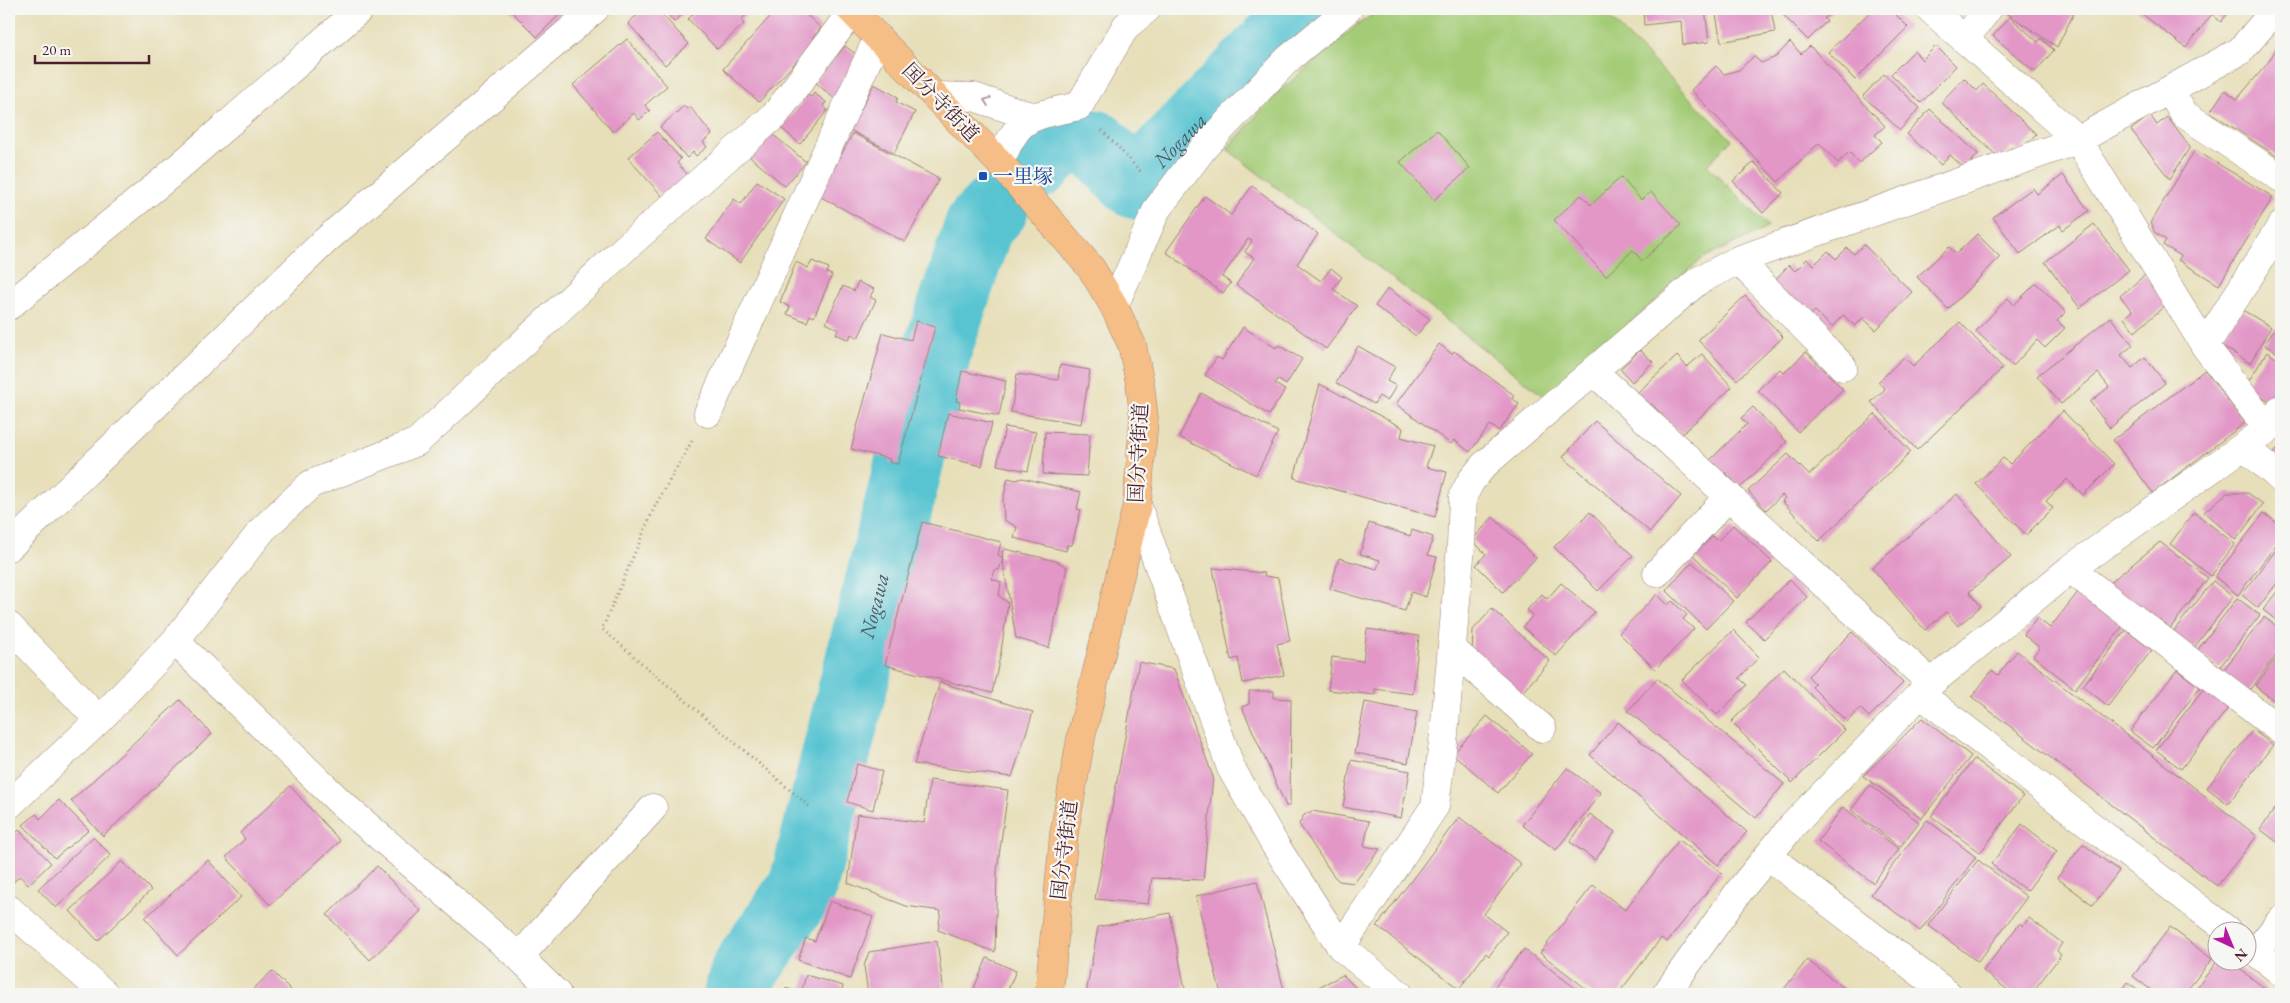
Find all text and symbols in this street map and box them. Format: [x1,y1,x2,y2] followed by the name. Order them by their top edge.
[35,32,149,64] scale bar
[42,40,71,59] text: 20 m
[897,57,985,147] street label: 国分寺街道
[983,97,991,107] one-way arrow
[1146,107,1212,174] water label: Nogawa
[993,163,1053,189] place label: 一里塚
[977,170,989,182] marker: 一里塚
[1122,402,1154,504] street label: 国分寺街道
[852,570,894,642] water label: Nogawa
[1045,799,1083,901] street label: 国分寺街道
[2208,920,2258,970] north arrow
[2230,945,2251,966] text: N

